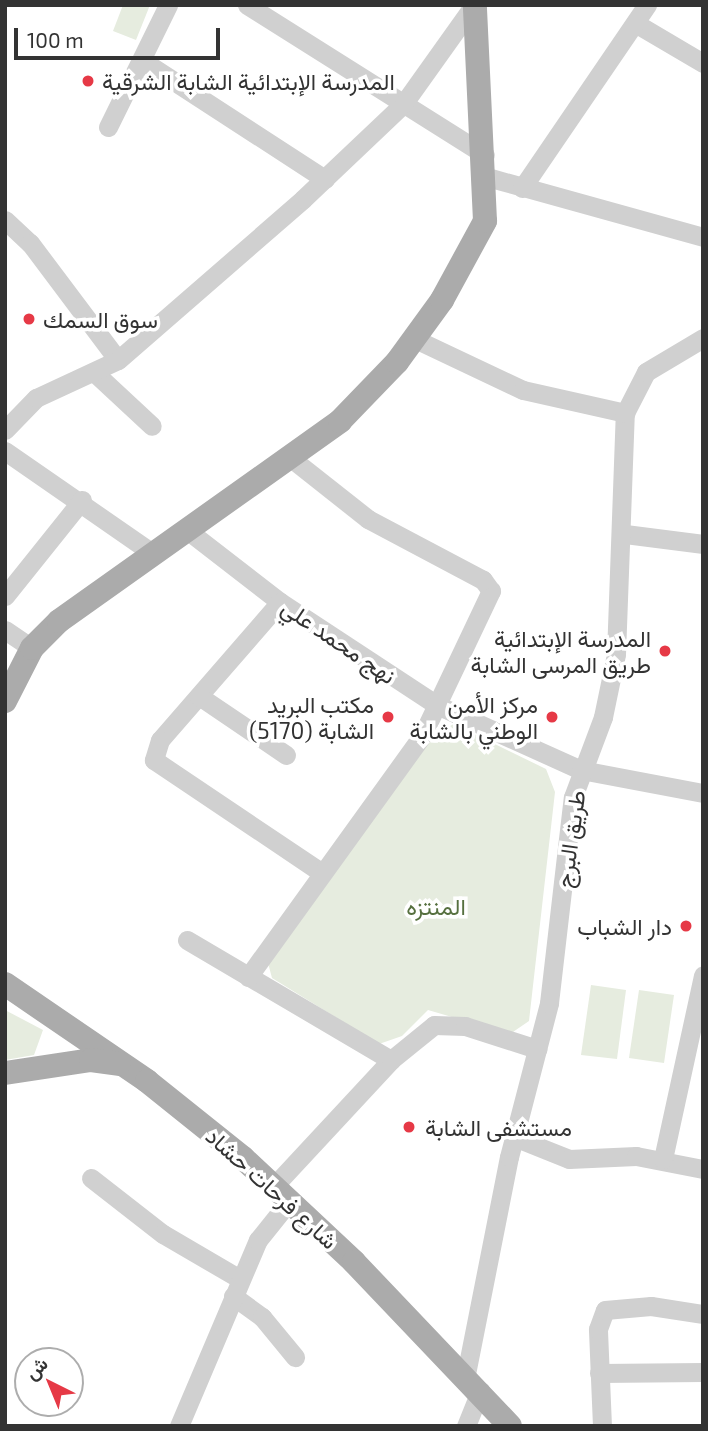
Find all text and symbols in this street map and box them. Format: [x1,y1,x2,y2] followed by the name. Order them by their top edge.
[18,14,224,58] scale bar
[27,27,84,52] text: 100 m
[102,67,395,95] place label: المدرسة الإبتدائية الشابة الشرقية
[80,73,96,89] marker: المدرسة الإبتدائية الشابة الشرقية
[43,305,158,333] place label: سوق السمك
[21,311,37,327] marker: سوق السمك
[277,593,401,689] street label: نهج محمد علي
[471,624,651,678] place label: المدرسة الإبتدائية طريق المرسى الشابة
[657,643,673,659] marker: المدرسة الإبتدائية طريق المرسى الشابة
[249,690,374,744] place label: مكتب البريد الشابة (5170)
[409,690,538,744] place label: مركز الأمن الوطني بالشابة
[380,709,396,725] marker: مكتب البريد الشابة (5170)
[544,709,560,725] marker: مركز الأمن الوطني بالشابة
[550,789,590,889] street label: طريق البرج
[406,892,466,920] park label: المنتزه
[577,912,672,940] place label: دار الشباب
[678,918,694,934] marker: دار الشباب
[425,1113,572,1141] place label: مستشفى الشابة
[399,1117,419,1137] marker: مستشفى الشابة
[201,1122,343,1254] street label: شارع فرحات حشاد
[14,1347,84,1417] north arrow
[20,1352,52,1384] text: ش

